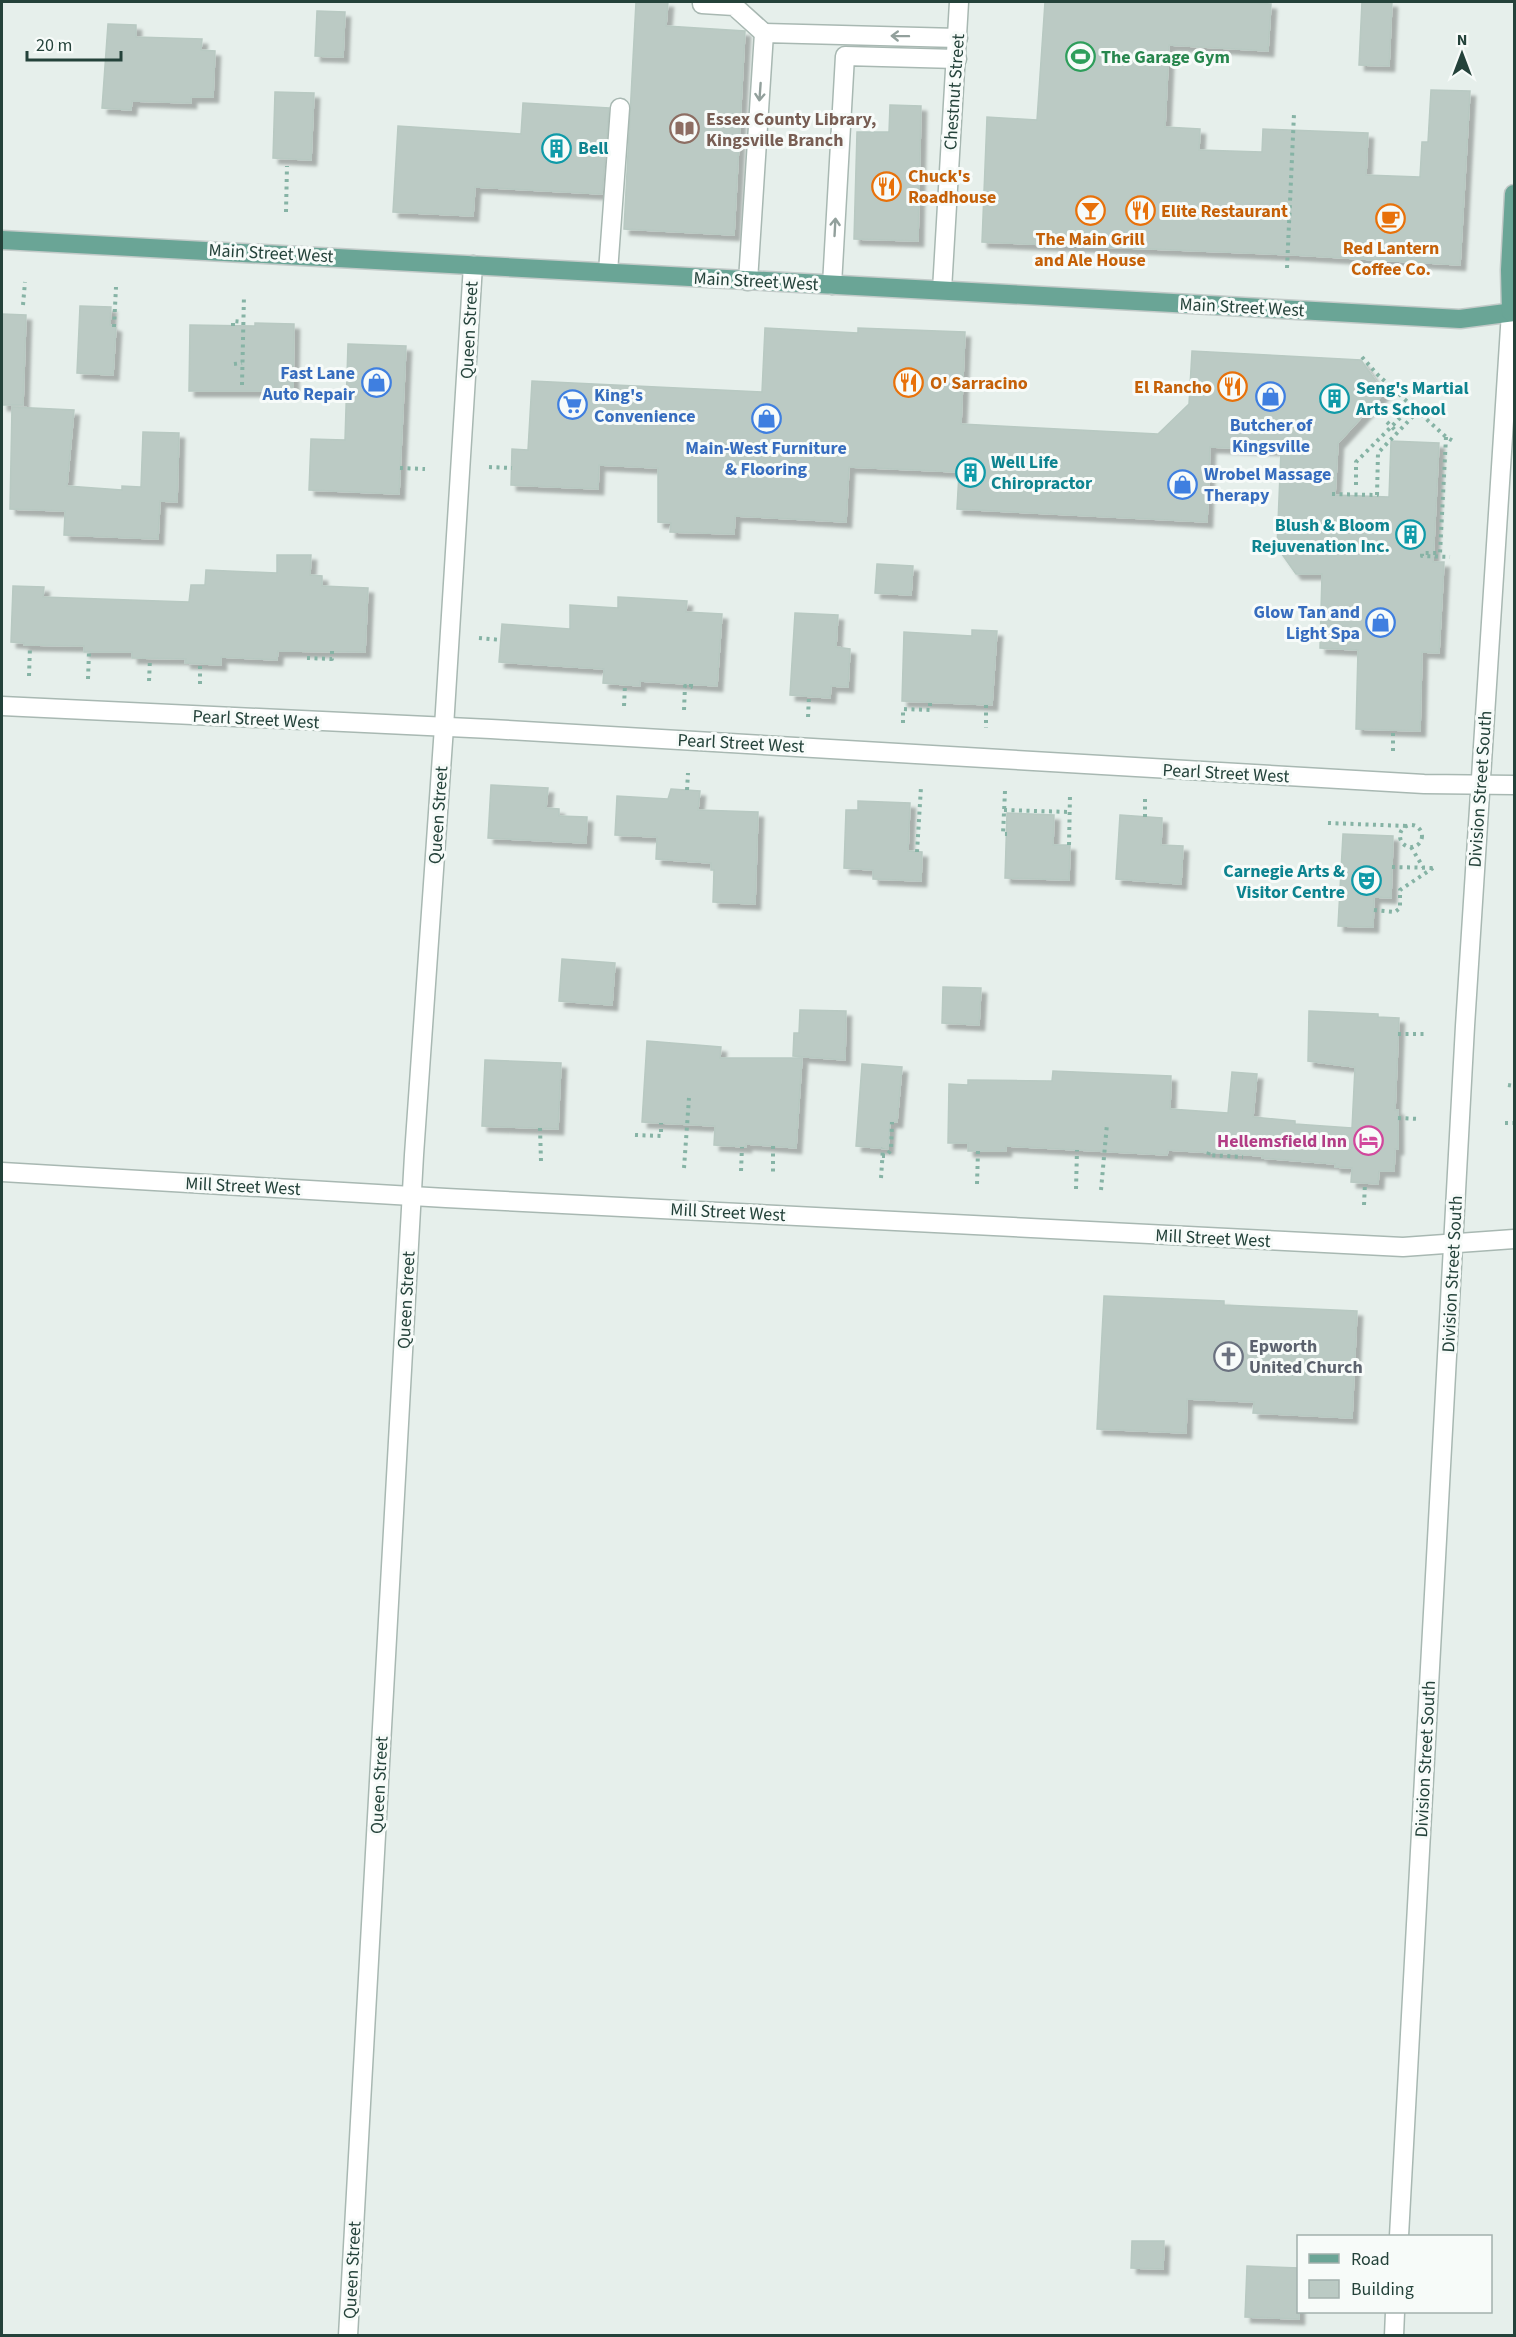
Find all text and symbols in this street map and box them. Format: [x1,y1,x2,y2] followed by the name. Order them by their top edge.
[27,24,122,62] scale bar
[1432,24,1492,84] north arrow
[1457,29,1467,51] text: N
[890,31,910,42] one-way arrow
[36,33,72,58] text: 20 m
[938,33,971,151] street label: Chestnut Street
[1064,41,1096,73] sports icon: The Garage Gym
[1101,45,1230,70] place label: The Garage Gym
[754,81,765,101] one-way arrow
[706,107,876,153] place label: Essex County Library, Kingsville Branch
[669,113,701,145] library icon: Essex County Library, Kingsville Branch
[541,132,573,164] building icon: Bell
[578,136,609,161] place label: Bell
[908,164,996,210] place label: Chuck's Roadhouse
[871,170,903,202] restaurant icon: Chuck's Roadhouse
[1074,194,1106,226] bar icon: The Main Grill and Ale House
[1124,195,1156,227] restaurant icon: Elite Restaurant
[1161,199,1288,224] place label: Elite Restaurant
[1375,203,1407,235] cafe icon: Red Lantern Coffee Co.
[830,217,841,237] one-way arrow
[1034,227,1146,273] place label: The Main Grill and Ale House
[1343,236,1439,282] place label: Red Lantern Coffee Co.
[208,238,334,269] street label: Main Street West
[693,266,819,297] street label: Main Street West
[454,280,485,380] street label: Queen Street
[1179,292,1305,323] street label: Main Street West
[261,361,356,407] place label: Fast Lane Auto Repair
[360,367,392,399] shop icon: Fast Lane Auto Repair
[893,367,925,399] restaurant icon: O' Sarracino
[930,371,1028,396] place label: O' Sarracino
[1217,371,1249,403] restaurant icon: El Rancho
[1134,375,1212,400] place label: El Rancho
[1355,376,1469,422] place label: Seng's Martial Arts School
[1255,380,1287,412] shop icon: Butcher of Kingsville
[1319,382,1351,414] building icon: Seng's Martial Arts School
[594,383,696,429] place label: King's Convenience
[557,389,589,421] supermarket icon: King's Convenience
[750,403,782,435] shop icon: Main-West Furniture & Flooring
[1230,413,1313,459] place label: Butcher of Kingsville
[685,436,847,482] place label: Main-West Furniture & Flooring
[991,450,1093,496] place label: Well Life Chiropractor
[954,456,986,488] building icon: Well Life Chiropractor
[1204,462,1331,508] place label: Wrobel Massage Therapy
[1167,468,1199,500] shop icon: Wrobel Massage Therapy
[1251,513,1390,559] place label: Blush & Bloom Rejuvenation Inc.
[1395,519,1427,551] building icon: Blush & Bloom Rejuvenation Inc.
[1254,600,1360,646] place label: Glow Tan and Light Spa
[1365,606,1397,638] shop icon: Glow Tan and Light Spa
[192,704,320,735] street label: Pearl Street West
[1463,710,1498,868] street label: Division Street South
[677,728,805,759] street label: Pearl Street West
[1162,758,1290,789] street label: Pearl Street West
[423,765,454,865] street label: Queen Street
[1223,859,1345,905] place label: Carnegie Arts & Visitor Centre
[1350,865,1382,897] theatre icon: Carnegie Arts & Visitor Centre
[1352,1125,1384,1157] hotel icon: Hellemsfield Inn
[1217,1129,1347,1154] place label: Hellemsfield Inn
[185,1171,301,1202] street label: Mill Street West
[1436,1195,1469,1353] street label: Division Street South
[670,1197,786,1228] street label: Mill Street West
[1155,1223,1271,1254] street label: Mill Street West
[391,1250,422,1350] street label: Queen Street
[1249,1334,1363,1380] place label: Epworth United Church
[1212,1340,1244,1372] church icon: Epworth United Church
[1409,1680,1442,1838] street label: Division Street South
[364,1735,395,1835] street label: Queen Street
[337,2220,368,2320] street label: Queen Street
[1297,2235,1492,2313] legend
[1351,2247,1390,2272] text: Road
[1351,2277,1414,2302] text: Building

